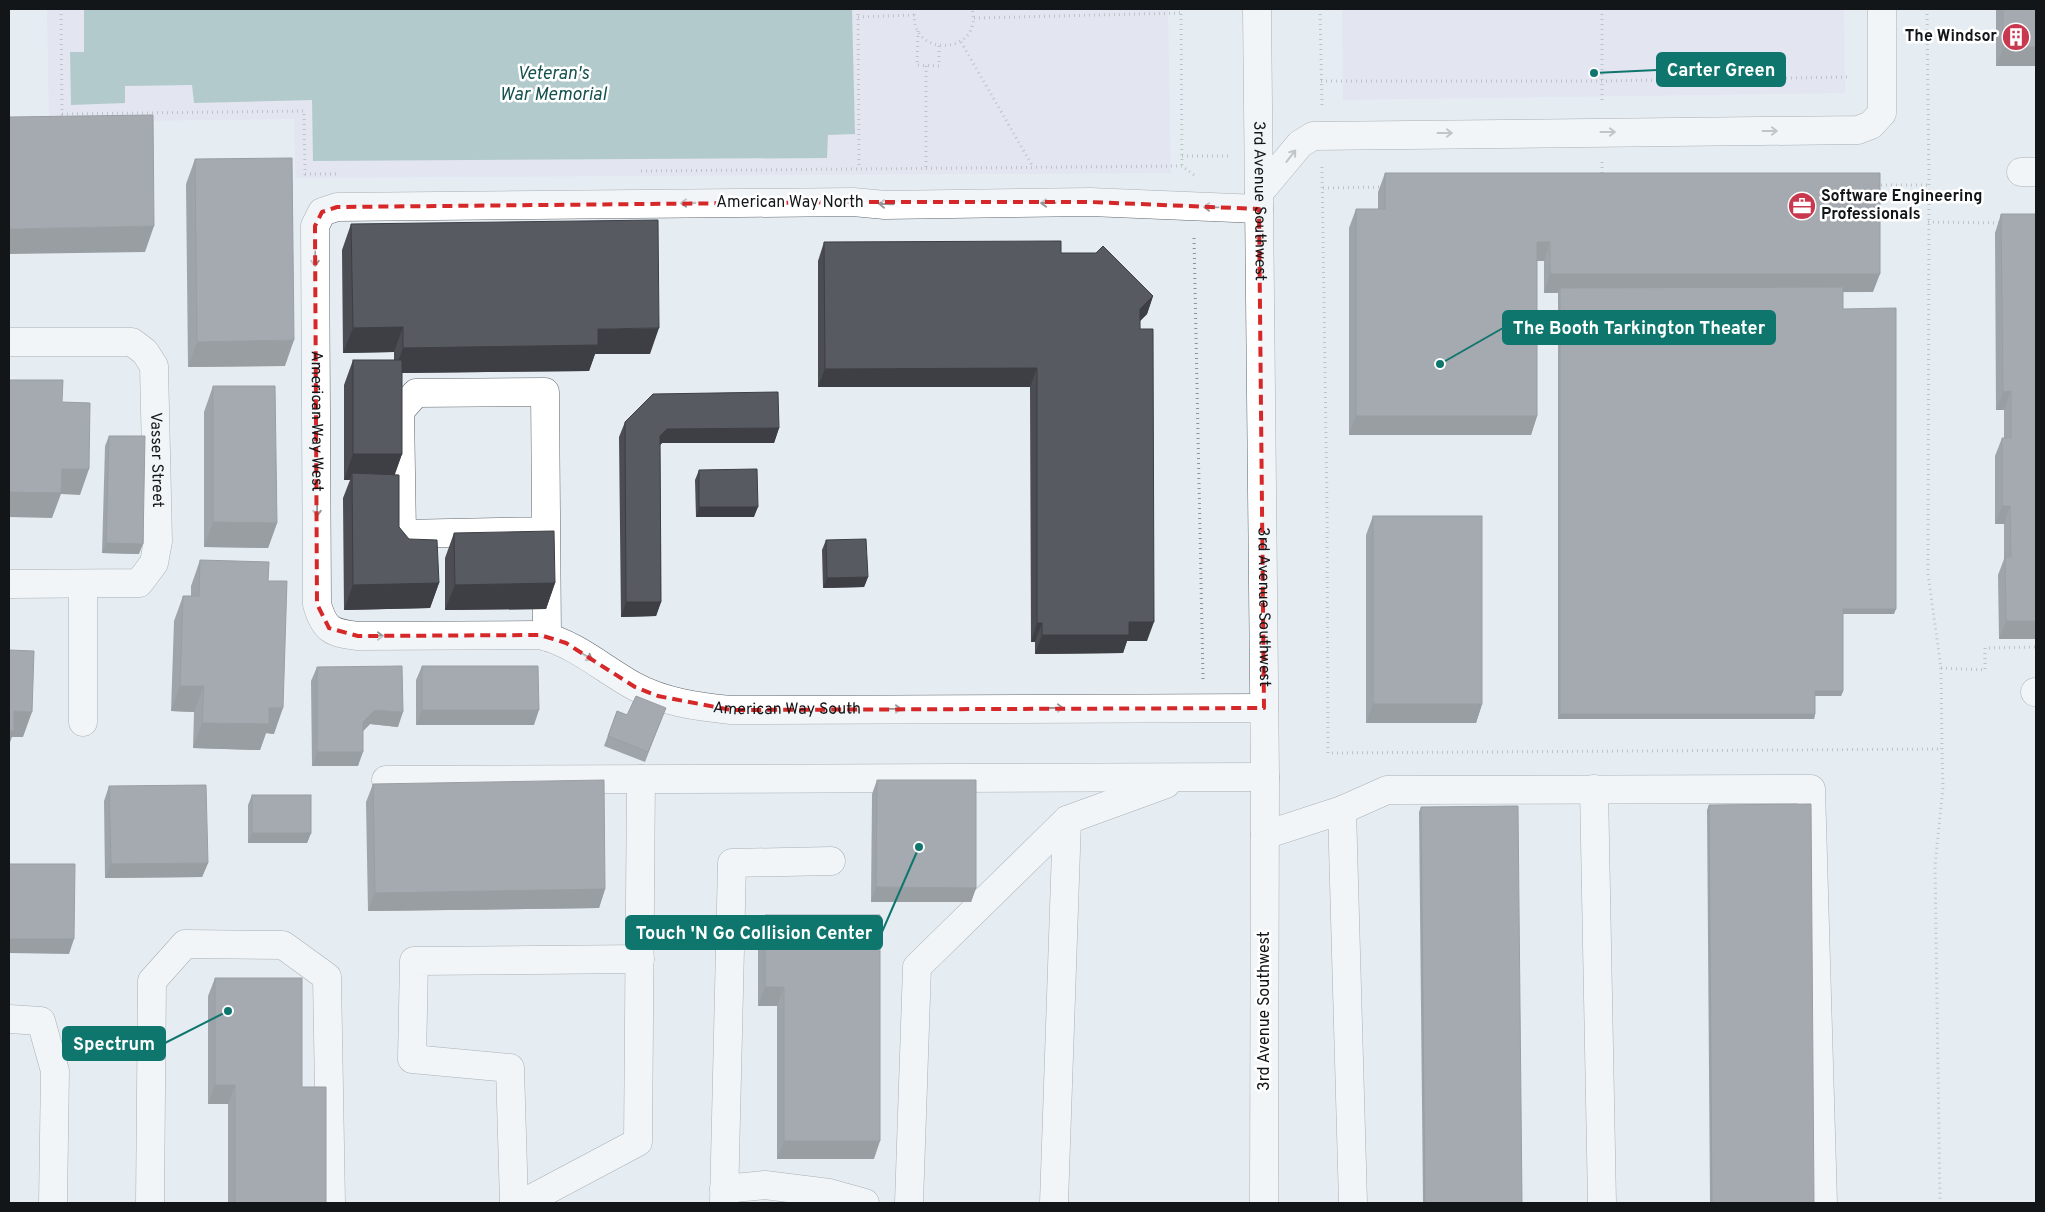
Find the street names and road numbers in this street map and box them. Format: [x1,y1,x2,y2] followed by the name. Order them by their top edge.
[1248,121,1270,281] street label: 3rd Avenue Southwest
[716,193,864,213] street label: American Way North
[306,351,326,492] street label: American Way West
[145,412,167,508] street label: Vasser Street
[1252,527,1274,687] street label: 3rd Avenue Southwest
[712,698,861,721] street label: American Way South
[1255,931,1275,1091] street label: 3rd Avenue Southwest

